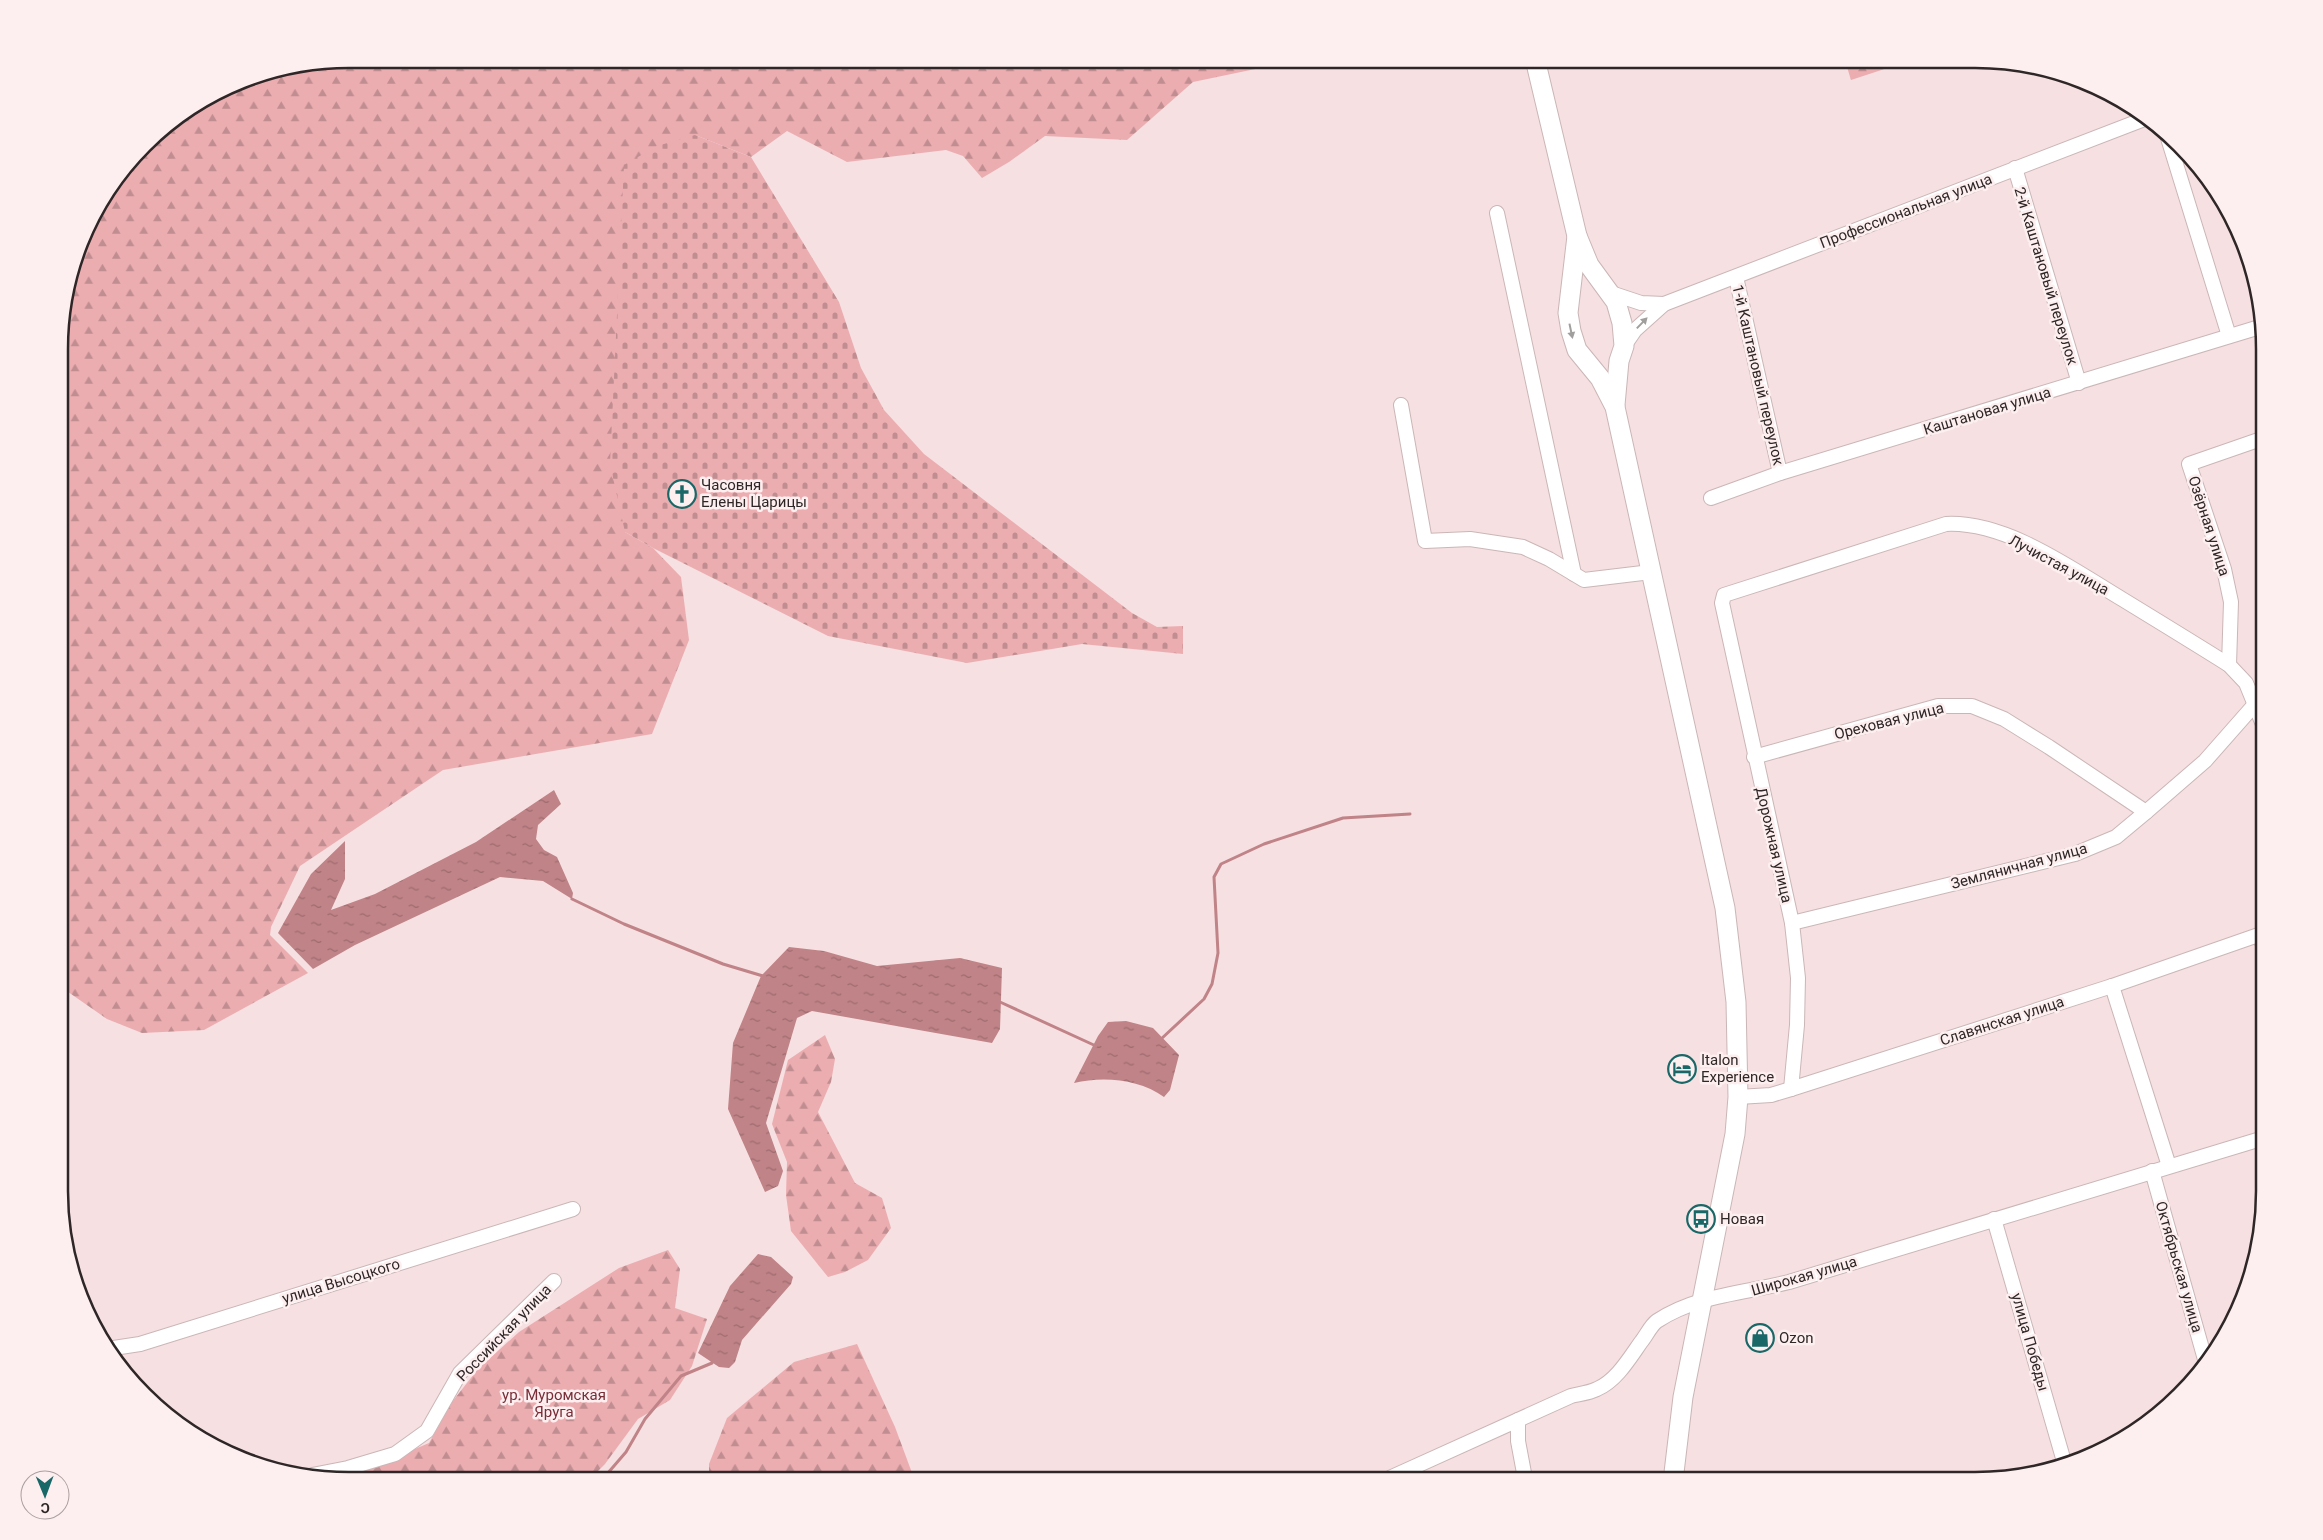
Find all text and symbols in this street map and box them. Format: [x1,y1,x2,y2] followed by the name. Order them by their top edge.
[1817,170,1995,252] street label: Профессиональная улица
[2010,185,2082,367] street label: 2-й Каштановый переулок
[1728,283,1788,467] street label: 1-й Каштановый переулок
[1636,317,1648,329] one-way arrow
[1567,323,1575,339] one-way arrow
[1921,383,2053,439] street label: Каштановая улица
[2184,474,2234,578] street label: Озёрная улица
[701,476,807,511] place label: Часовня Елены Царицы
[667,479,697,509] church icon: Часовня Елены Царицы
[2006,531,2112,599] street label: Лучистая улица
[1832,699,1946,743] street label: Ореховая улица
[1752,785,1796,905] street label: Дорожная улица
[1949,839,2089,893] street label: Земляничная улица
[1938,992,2066,1050] street label: Славянская улица
[1701,1051,1774,1086] place label: Italon Experience
[1667,1054,1697,1084] hotel icon: Italon Experience
[2152,1199,2206,1335] street label: Октябрьская улица
[1686,1204,1716,1234] bus stop icon: Новая
[1720,1210,1764,1228] place label: Новая
[1749,1252,1859,1300] street label: Широкая улица
[280,1254,402,1308] street label: улица Высоцкого
[453,1281,555,1385] street label: Российская улица
[2007,1291,2053,1393] street label: улица Победы
[1745,1323,1775,1353] shop icon: Ozon
[1779,1329,1813,1347] place label: Ozon
[502,1386,606,1421] park label: ур. Муромская Яруга
[20,1470,70,1520] north arrow
[41,1500,50,1516] text: С

